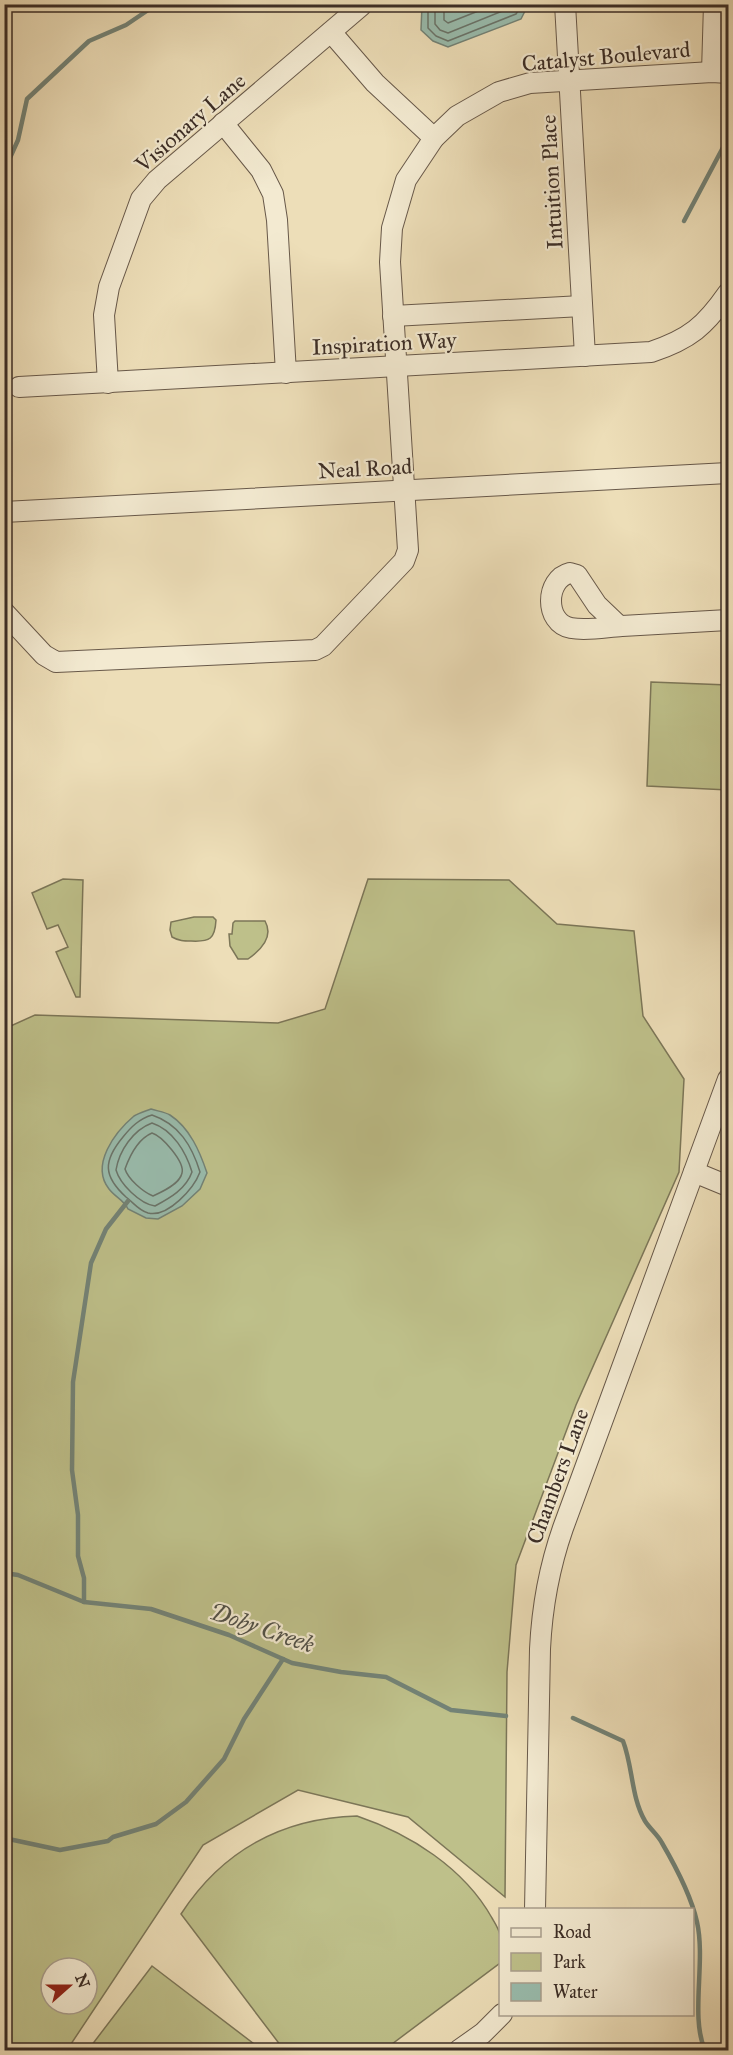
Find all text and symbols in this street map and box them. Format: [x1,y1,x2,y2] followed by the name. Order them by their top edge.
[521,36,692,77] street label: Catalyst Boulevard
[129,67,251,178] street label: Visionary Lane
[534,114,569,250] street label: Intuition Place
[311,326,458,361] street label: Inspiration Way
[317,453,413,484] street label: Neal Road
[520,1405,595,1548] street label: Chambers Lane
[206,1596,319,1660] water label: Doby Creek
[499,1908,694,2016] legend
[553,1921,591,1943] text: Road
[553,1951,586,1973] text: Park
[39,1956,99,2016] north arrow
[71,1971,94,1991] text: N
[553,1981,598,2003] text: Water

